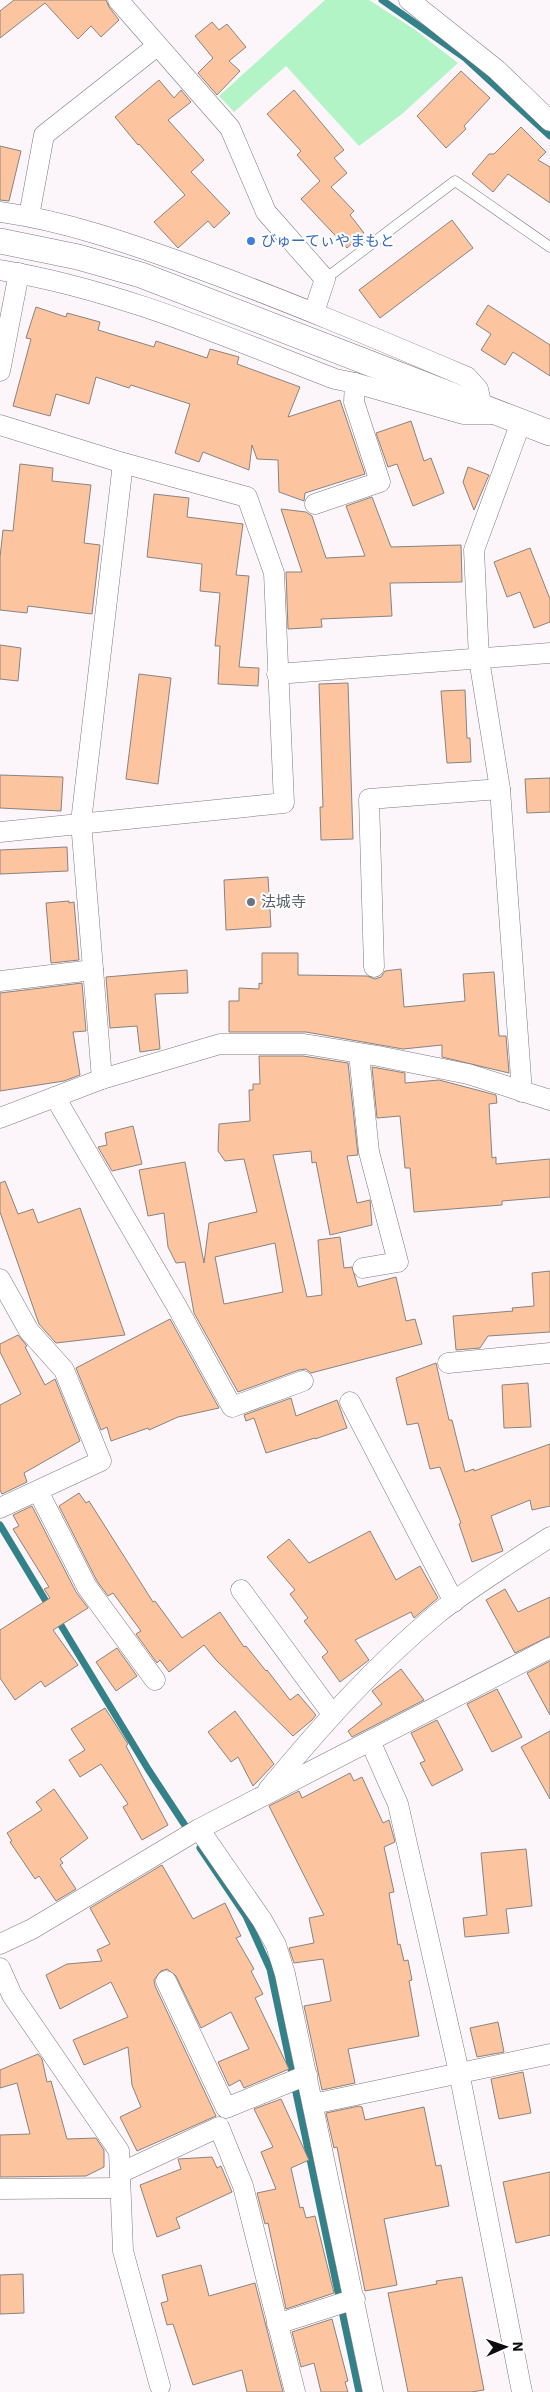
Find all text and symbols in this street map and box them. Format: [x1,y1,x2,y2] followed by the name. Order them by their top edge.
[261,231,395,250] place label: びゅーてぃやまもと
[245,235,257,247] marker: びゅーてぃやまもと
[261,892,306,911] place label: 法城寺
[245,896,257,908] marker: 法城寺
[480,2322,530,2372] north arrow
[509,2341,527,2352] text: N

